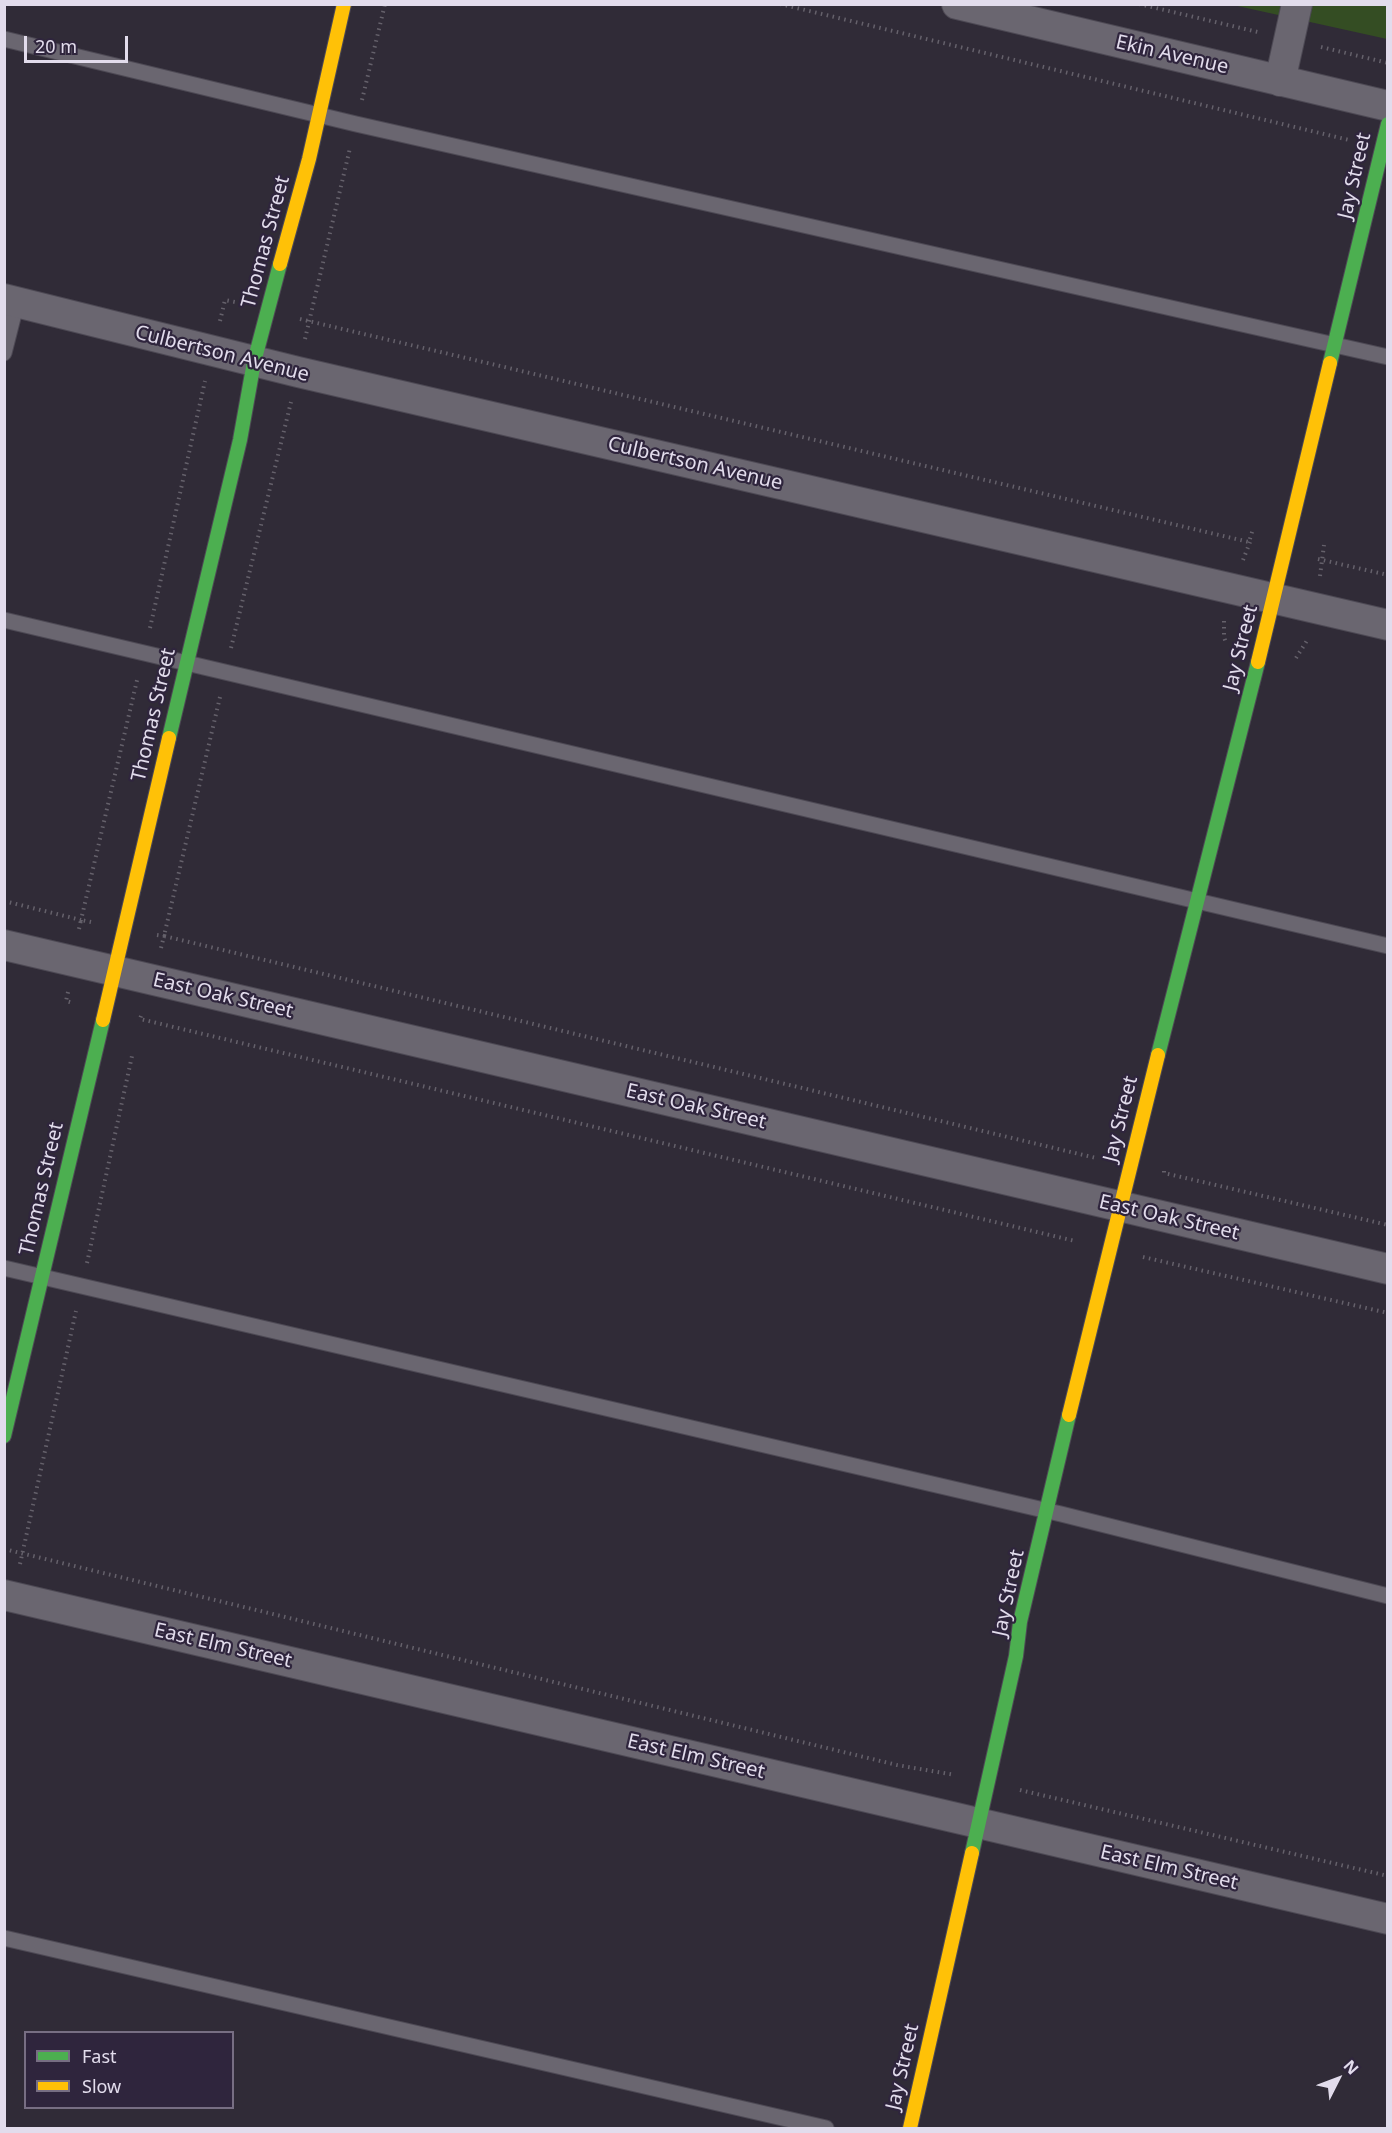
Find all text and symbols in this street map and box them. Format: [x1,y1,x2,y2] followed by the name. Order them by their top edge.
[27,24,130,62] scale bar
[1113,30,1231,80] street label: Ekin Avenue
[35,34,77,58] text: 20 m
[1333,130,1377,222] street label: Jay Street
[237,173,295,311] street label: Thomas Street
[132,321,312,387] street label: Culbertson Avenue
[605,432,785,496] street label: Culbertson Avenue
[1219,602,1263,694] street label: Jay Street
[127,646,181,784] street label: Thomas Street
[151,968,295,1024] street label: East Oak Street
[1099,1073,1143,1165] street label: Jay Street
[624,1079,768,1135] street label: East Oak Street
[15,1120,69,1258] street label: Thomas Street
[1097,1190,1241,1246] street label: East Oak Street
[988,1548,1030,1638] street label: Jay Street
[152,1619,294,1673] street label: East Elm Street
[625,1730,767,1784] street label: East Elm Street
[1098,1841,1240,1895] street label: East Elm Street
[881,2021,925,2113] street label: Jay Street
[24,2031,234,2109] legend
[82,2044,117,2068] text: Fast
[1308,2049,1368,2109] north arrow
[1339,2055,1364,2079] text: N
[82,2074,121,2098] text: Slow

